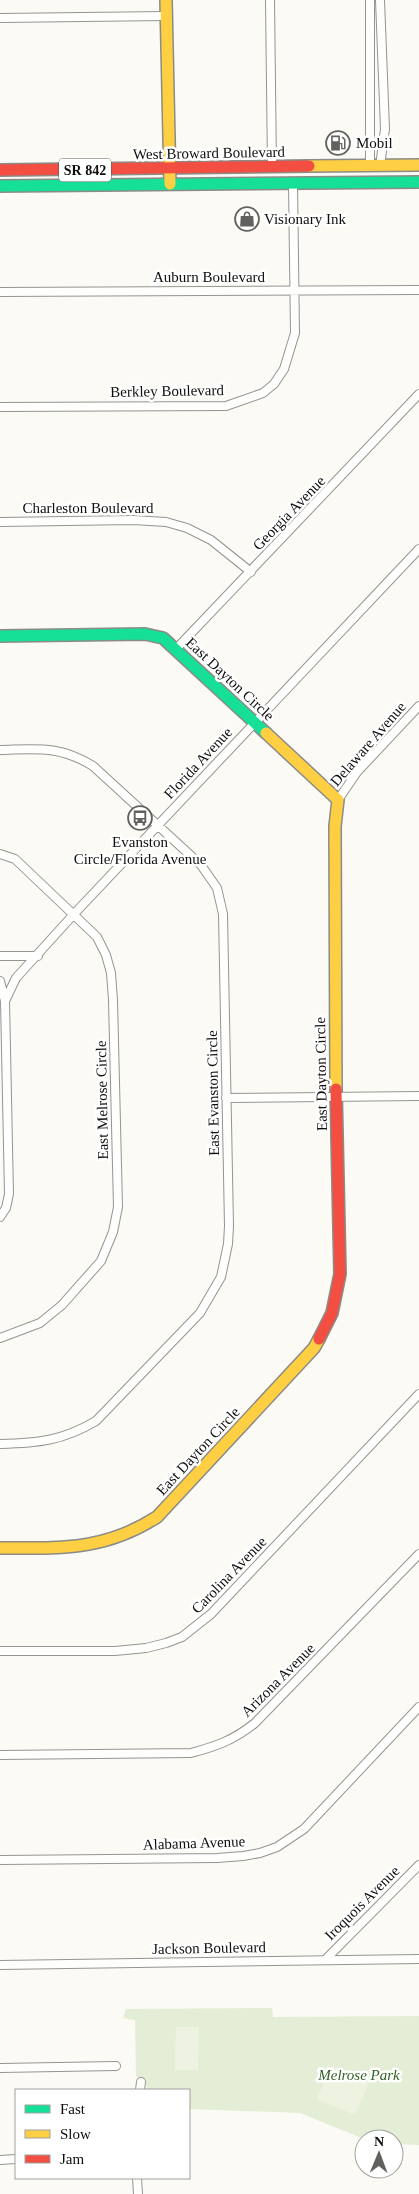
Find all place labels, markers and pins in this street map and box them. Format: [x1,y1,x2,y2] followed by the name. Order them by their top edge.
[325,130,351,156] fuel station icon: Mobil
[356,135,393,151] place label: Mobil
[234,206,260,232] shop icon: Visionary Ink
[264,211,347,227] place label: Visionary Ink
[127,805,153,831] bus stop icon: Evanston Circle/Florida Avenue
[74,834,207,867] place label: Evanston Circle/Florida Avenue

